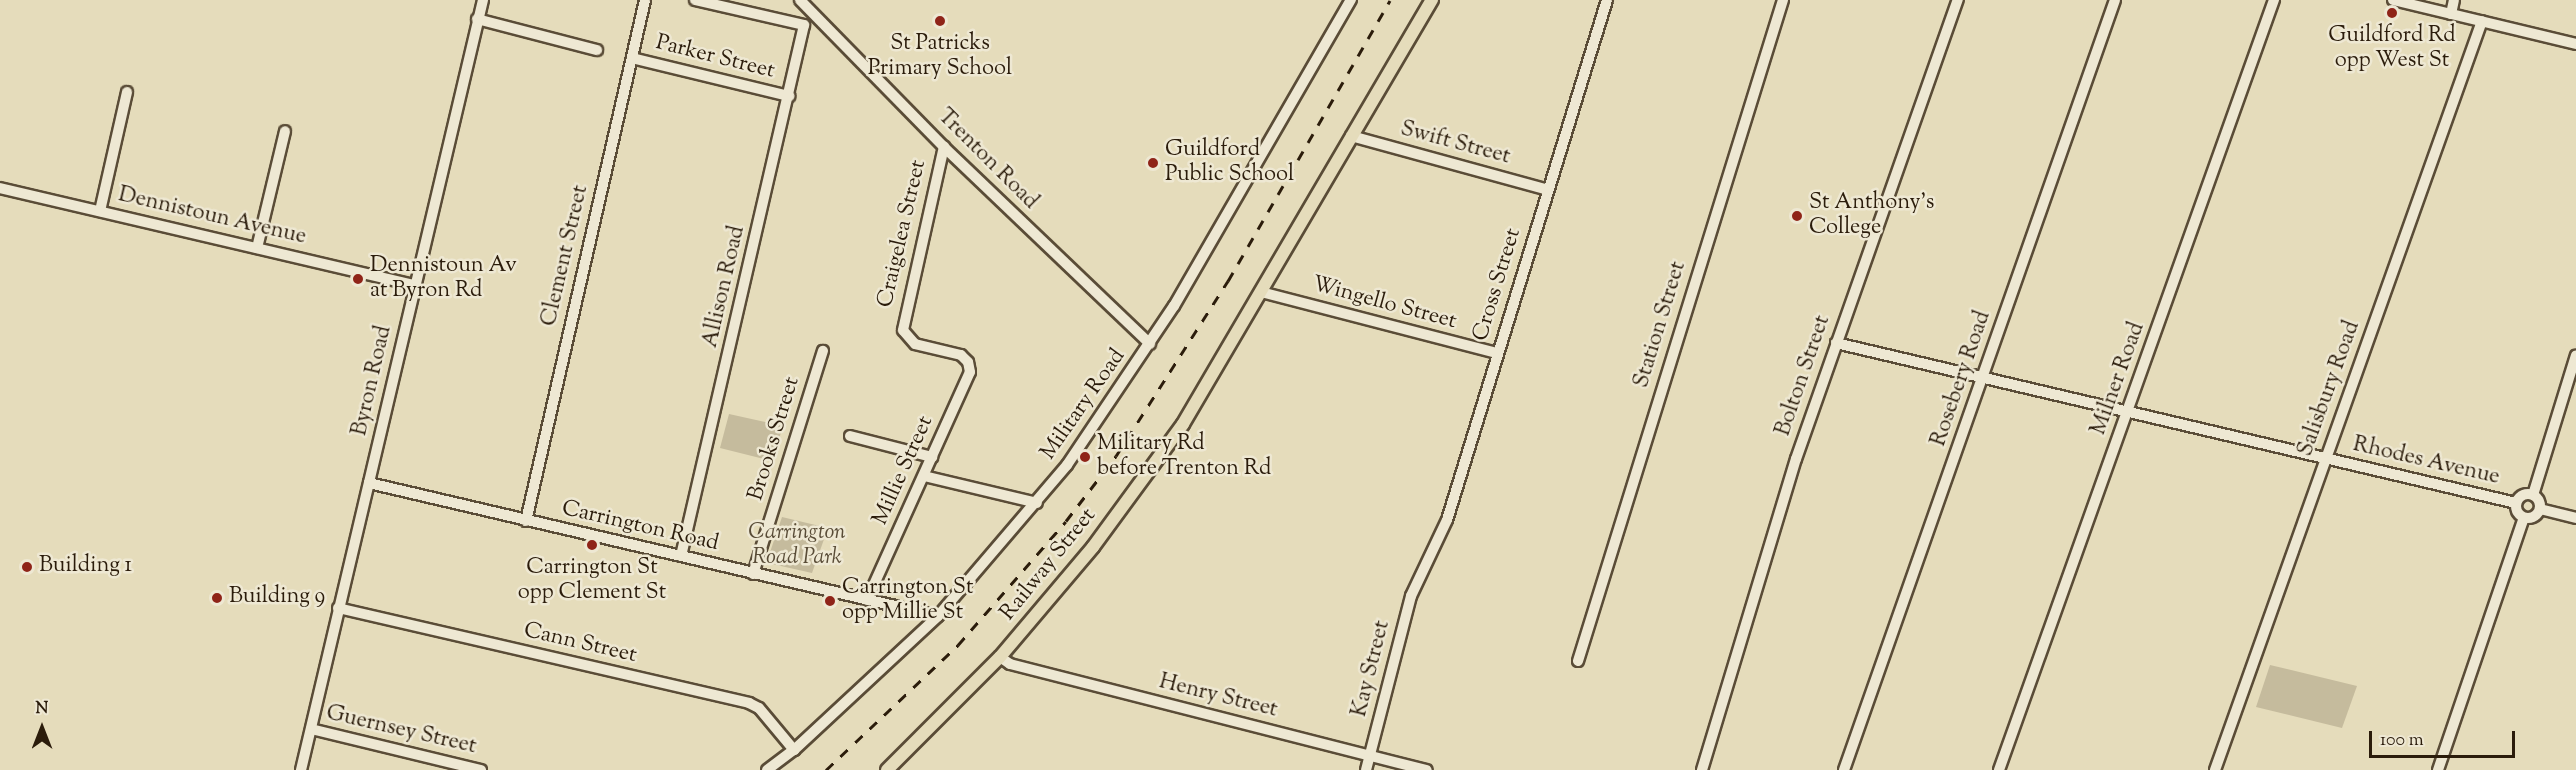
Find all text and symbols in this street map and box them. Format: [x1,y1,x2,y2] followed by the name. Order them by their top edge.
[2385,6,2399,20] marker: Guildford Rd opp West St
[933,14,947,28] marker: St Patricks Primary School
[2328,23,2456,74] place label: Guildford Rd opp West St
[653,30,777,86] street label: Parker Street
[868,31,1012,82] place label: St Patricks Primary School
[931,104,1043,216] street label: Trenton Road
[1397,117,1513,171] street label: Swift Street
[1165,137,1294,188] place label: Guildford Public School
[1146,156,1160,170] marker: Guildford Public School
[873,158,933,310] street label: Craigelea Street
[115,183,309,251] street label: Dennistoun Avenue
[537,183,595,329] street label: Clement Street
[1809,190,1934,242] place label: St Anthony's College
[1790,209,1804,223] marker: St Anthony's College
[698,224,752,350] street label: Allison Road
[1468,225,1528,345] street label: Cross Street
[370,253,517,304] place label: Dennistoun Av at Byron Rd
[1629,259,1693,391] street label: Station Street
[351,272,365,286] marker: Dennistoun Av at Byron Rd
[1309,272,1459,336] street label: Wingello Street
[1926,308,1998,450] street label: Rosebery Road
[1771,312,1837,440] street label: Bolton Street
[2293,318,2367,460] street label: Salisbury Road
[2086,319,2152,439] street label: Milner Road
[348,323,398,439] street label: Byron Road
[1036,344,1132,466] street label: Military Road
[744,374,806,504] street label: Brooks Street
[868,412,940,530] street label: Millie Street
[1097,431,1271,482] place label: Military Rd before Trenton Rd
[2350,432,2502,492] street label: Rhodes Avenue
[1078,450,1092,464] marker: Military Rd before Trenton Rd
[559,496,721,558] street label: Carrington Road
[996,504,1102,626] street label: Railway Street
[748,520,846,572] park label: Carrington Road Park
[585,538,599,552] marker: Carrington St opp Clement St
[39,554,132,580] place label: Building 1
[518,555,666,606] place label: Carrington St opp Clement St
[20,560,34,574] marker: Building 1
[842,575,973,626] place label: Carrington St opp Millie St
[229,585,325,611] place label: Building 9
[210,591,224,605] marker: Building 9
[823,594,837,608] marker: Carrington St opp Millie St
[521,618,639,670] street label: Cann Street
[1347,618,1397,720] street label: Kay Street
[1156,670,1280,724] street label: Henry Street
[12,698,72,758] north arrow
[36,698,48,721] text: N
[323,701,479,761] street label: Guernsey Street
[2372,719,2518,757] scale bar
[2380,728,2424,754] text: 100 m

